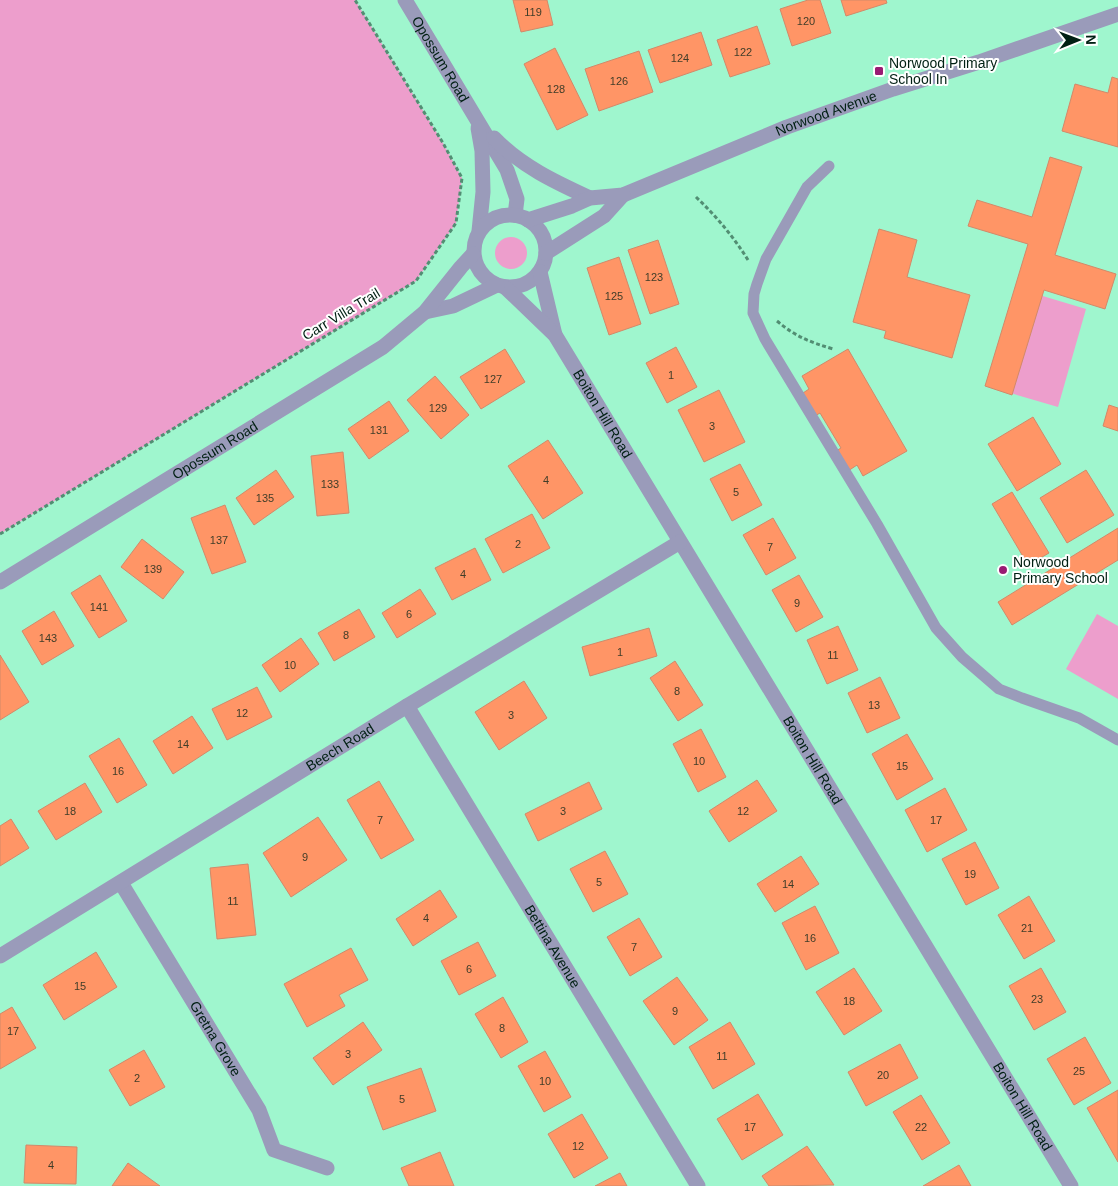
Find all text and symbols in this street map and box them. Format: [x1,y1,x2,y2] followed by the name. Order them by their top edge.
[524,6,542,18] house number: 119
[409,13,472,105] street label: Opossum Road
[797,15,815,27] house number: 120
[1053,15,1103,65] north arrow
[1083,35,1099,45] text: N
[734,46,752,58] house number: 122
[671,52,689,64] house number: 124
[889,55,997,87] place label: Norwood Primary School In
[873,65,885,77] marker: Norwood Primary School In
[610,75,628,87] house number: 126
[547,83,565,95] house number: 128
[773,87,879,139] street label: Norwood Avenue
[645,271,663,283] house number: 123
[299,285,383,343] street label: Carr Villa Trail
[605,290,623,302] house number: 125
[570,367,636,461] street label: Boiton Hill Road
[668,369,674,381] house number: 1
[484,373,502,385] house number: 127
[429,402,447,414] house number: 129
[169,418,260,482] street label: Opossum Road
[709,420,715,432] house number: 3
[370,424,388,436] house number: 131
[543,474,549,486] house number: 4
[321,478,339,490] house number: 133
[733,486,739,498] house number: 5
[256,492,274,504] house number: 135
[210,534,228,546] house number: 137
[515,538,521,550] house number: 2
[767,541,773,553] house number: 7
[1013,554,1108,586] place label: Norwood Primary School
[144,563,162,575] house number: 139
[997,564,1009,576] marker: Norwood Primary School
[460,568,466,580] house number: 4
[794,597,800,609] house number: 9
[90,601,108,613] house number: 141
[406,608,412,620] house number: 6
[343,629,349,641] house number: 8
[39,632,57,644] house number: 143
[617,646,623,658] house number: 1
[827,649,839,661] house number: 11
[284,659,296,671] house number: 10
[674,685,680,697] house number: 8
[868,699,880,711] house number: 13
[236,707,248,719] house number: 12
[508,709,514,721] house number: 3
[780,713,846,807] street label: Boiton Hill Road
[303,720,377,774] street label: Beech Road
[177,738,189,750] house number: 14
[693,755,705,767] house number: 10
[896,760,908,772] house number: 15
[112,765,124,777] house number: 16
[64,805,76,817] house number: 18
[560,805,566,817] house number: 3
[737,805,749,817] house number: 12
[377,814,383,826] house number: 7
[930,814,942,826] house number: 17
[302,851,308,863] house number: 9
[964,868,976,880] house number: 19
[596,876,602,888] house number: 5
[782,878,794,890] house number: 14
[227,895,239,907] house number: 11
[521,902,584,991] street label: Bettina Avenue
[423,912,429,924] house number: 4
[1021,922,1033,934] house number: 21
[804,932,816,944] house number: 16
[631,941,637,953] house number: 7
[466,963,472,975] house number: 6
[74,980,86,992] house number: 15
[1031,993,1043,1005] house number: 23
[843,995,855,1007] house number: 18
[187,998,245,1079] street label: Gretna Grove
[672,1005,678,1017] house number: 9
[499,1022,505,1034] house number: 8
[7,1025,19,1037] house number: 17
[345,1048,351,1060] house number: 3
[716,1050,728,1062] house number: 11
[990,1059,1056,1154] street label: Boiton Hill Road
[1073,1065,1085,1077] house number: 25
[877,1069,889,1081] house number: 20
[134,1072,140,1084] house number: 2
[539,1075,551,1087] house number: 10
[399,1093,405,1105] house number: 5
[744,1121,756,1133] house number: 17
[915,1121,927,1133] house number: 22
[572,1140,584,1152] house number: 12
[48,1159,54,1171] house number: 4

